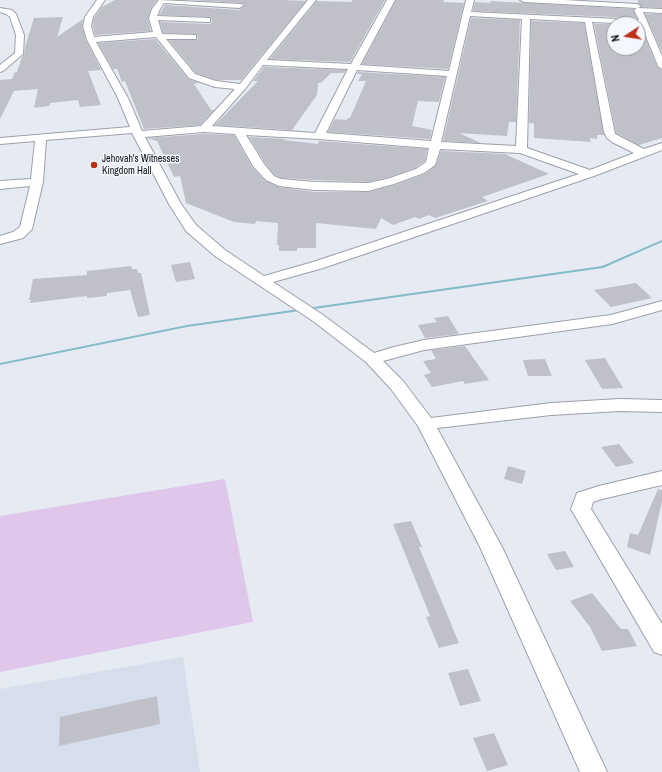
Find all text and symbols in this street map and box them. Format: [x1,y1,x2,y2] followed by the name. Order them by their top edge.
[606,16,646,56] north arrow
[608,34,623,43] text: N
[102,153,179,176] place label: Jehovah's Witnesses Kingdom Hall
[89,160,99,170] marker: Jehovah's Witnesses Kingdom Hall

